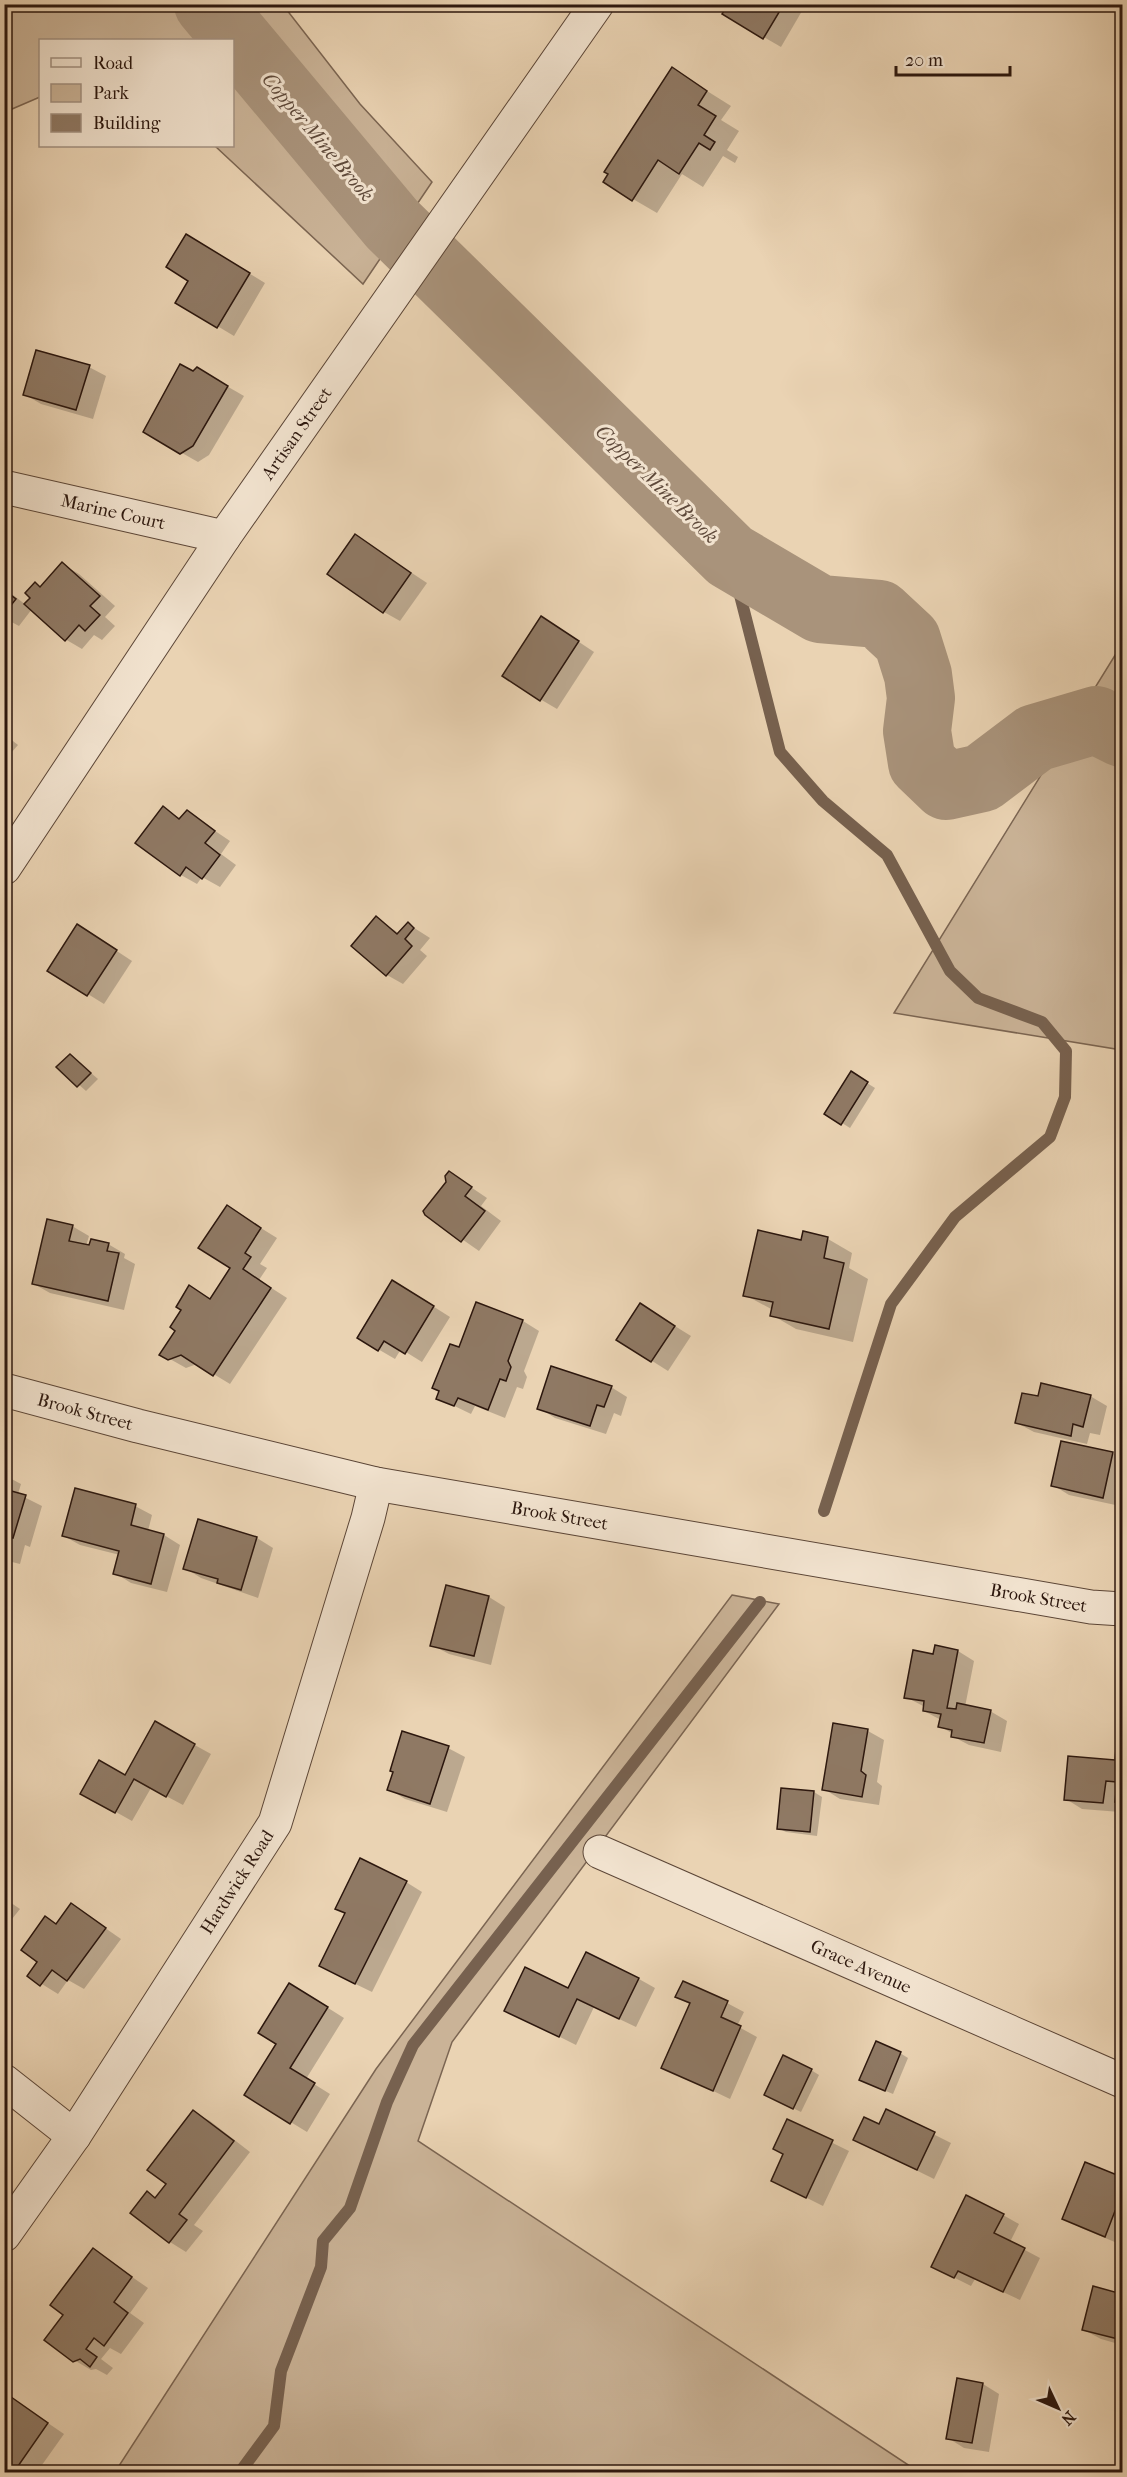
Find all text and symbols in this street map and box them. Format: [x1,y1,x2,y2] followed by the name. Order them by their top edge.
[39,39,234,147] legend
[896,39,1010,77] scale bar
[905,50,943,71] text: 20 m
[93,53,133,74] text: Road
[257,68,379,206] water label: Copper Mine Brook
[93,83,130,104] text: Park
[93,113,161,134] text: Building
[256,383,336,484] street label: Artisan Street
[591,420,723,548] water label: Copper Mine Brook
[59,490,168,534] street label: Marine Court
[35,1389,136,1435] street label: Brook Street
[509,1497,610,1534] street label: Brook Street
[988,1579,1089,1617] street label: Brook Street
[196,1826,278,1938] street label: Hardwick Road
[808,1935,915,1998] street label: Grace Avenue
[1028,2378,1088,2438] north arrow
[1057,2407,1079,2430] text: N

